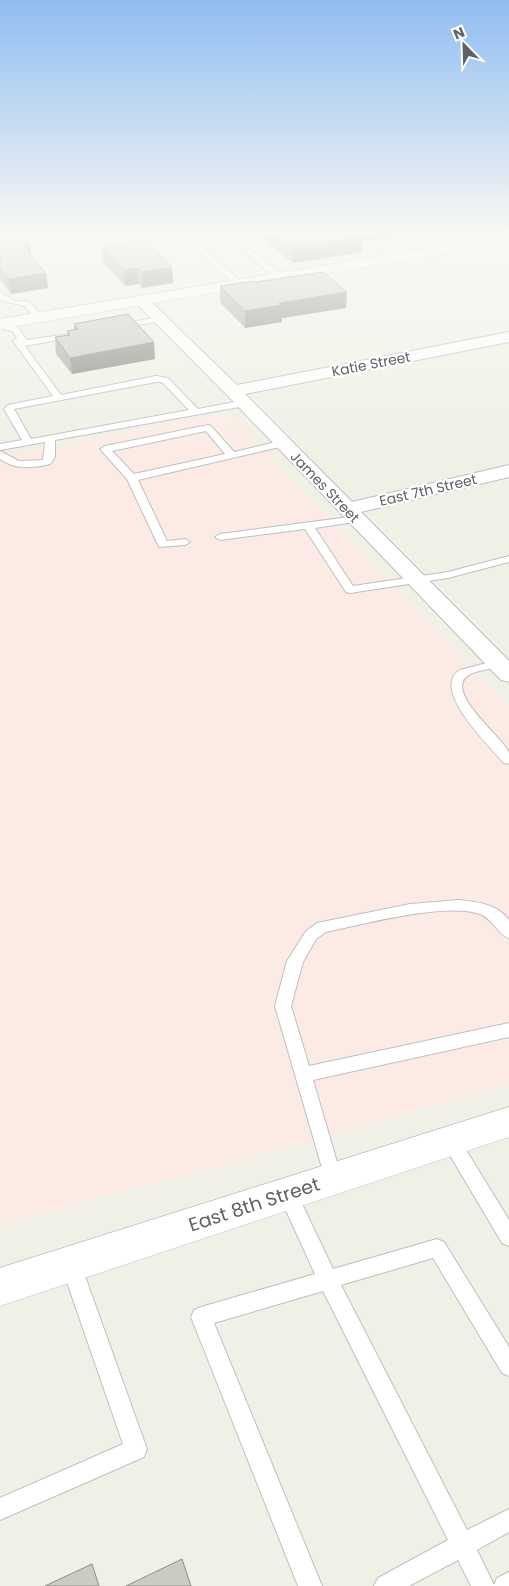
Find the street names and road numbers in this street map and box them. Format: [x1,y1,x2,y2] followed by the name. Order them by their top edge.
[330,347,412,381] street label: Katie Street
[286,447,364,527] street label: James Street
[377,469,479,511] street label: East 7th Street
[185,1171,323,1238] street label: East 8th Street

